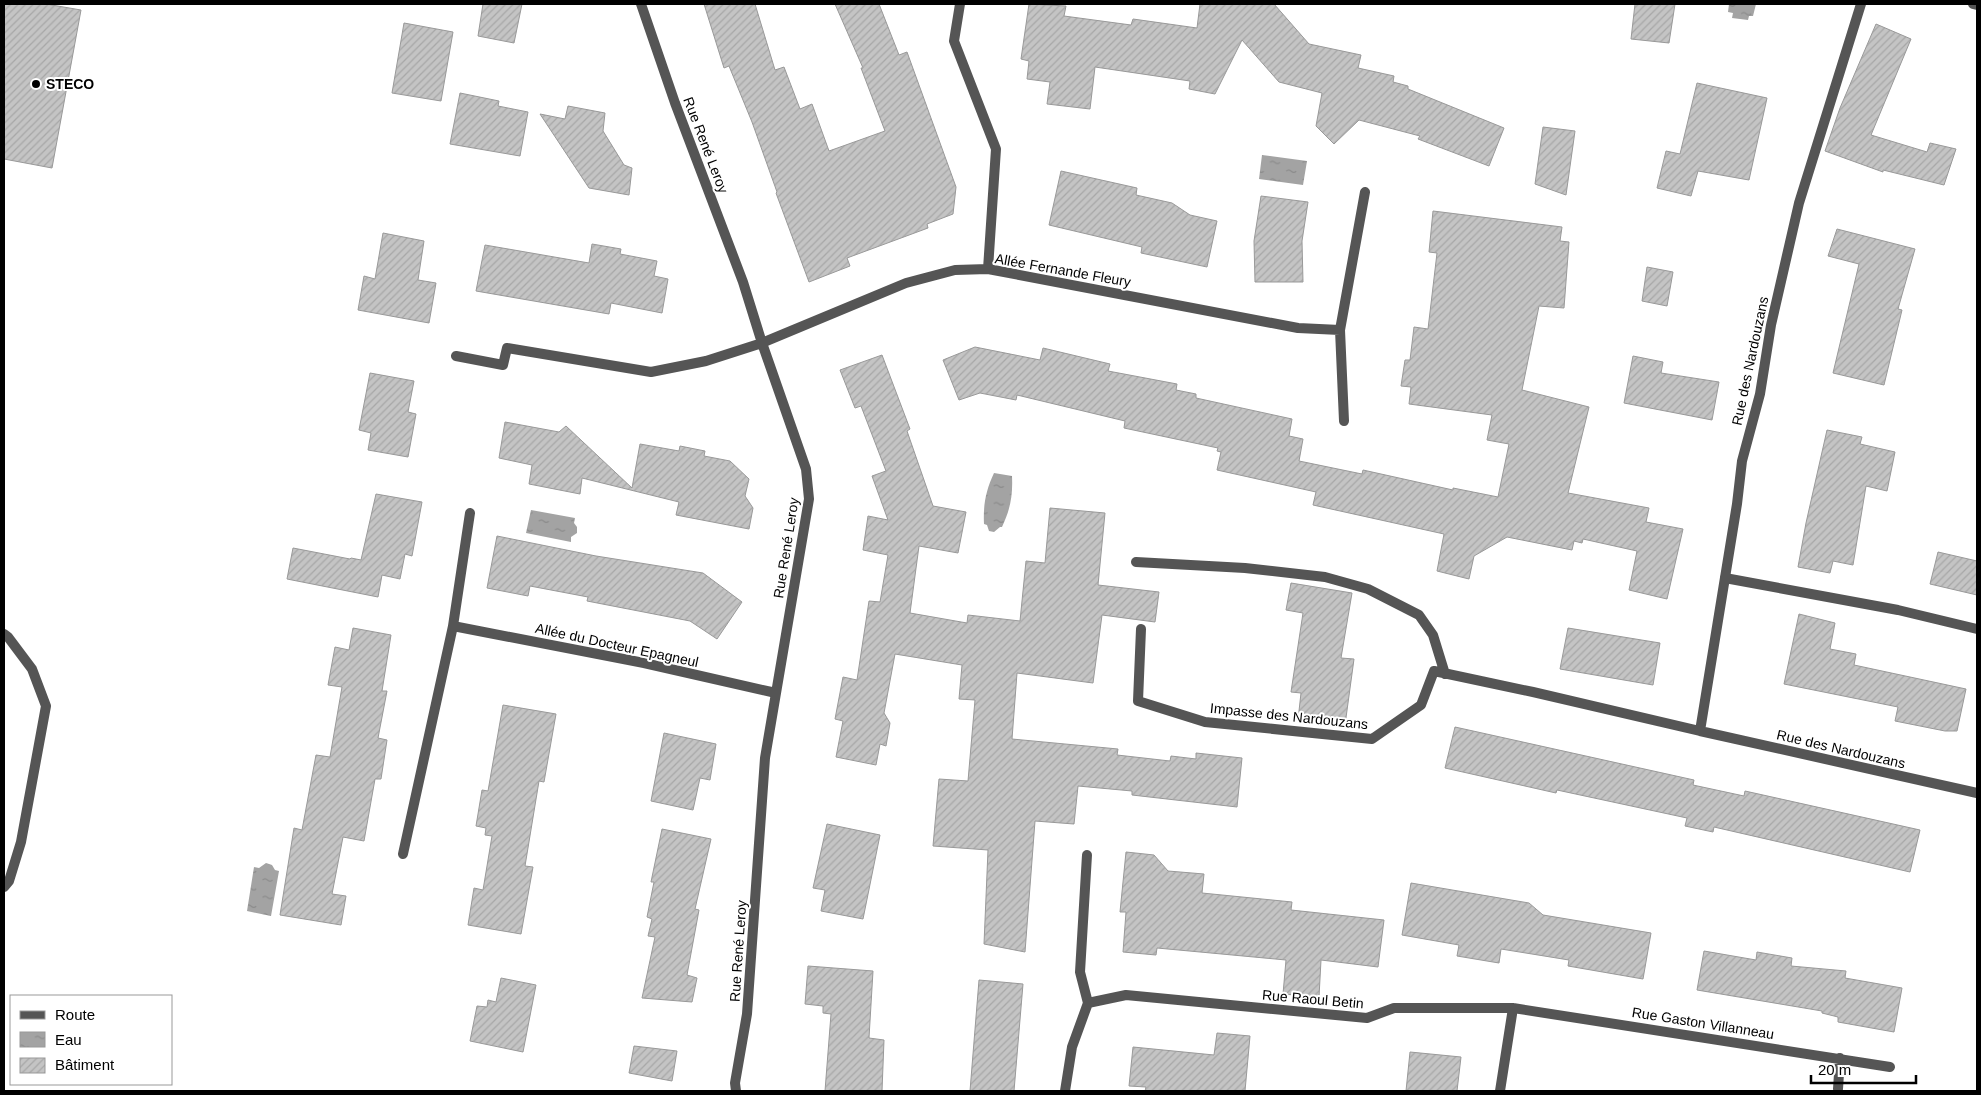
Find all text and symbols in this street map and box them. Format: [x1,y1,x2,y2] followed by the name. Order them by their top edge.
[46,76,94,92] place label: STECO
[30,78,42,90] marker: STECO
[680,95,732,195] street label: Rue René Leroy
[994,250,1132,290] street label: Allée Fernande Fleury
[1729,295,1771,427] street label: Rue des Nardouzans
[770,496,802,600] street label: Rue René Leroy
[534,620,700,670] street label: Allée du Docteur Epagneul
[1209,700,1369,732] street label: Impasse des Nardouzans
[1775,726,1907,772] street label: Rue des Nardouzans
[726,900,750,1002] street label: Rue René Leroy
[1262,987,1364,1011] street label: Rue Raoul Betin
[10,995,172,1085] legend
[1631,1004,1775,1042] street label: Rue Gaston Villanneau
[55,1006,95,1023] text: Route
[55,1031,82,1048] text: Eau
[1811,1052,1916,1084] scale bar
[55,1056,115,1073] text: Bâtiment
[1818,1061,1851,1078] text: 20 m

